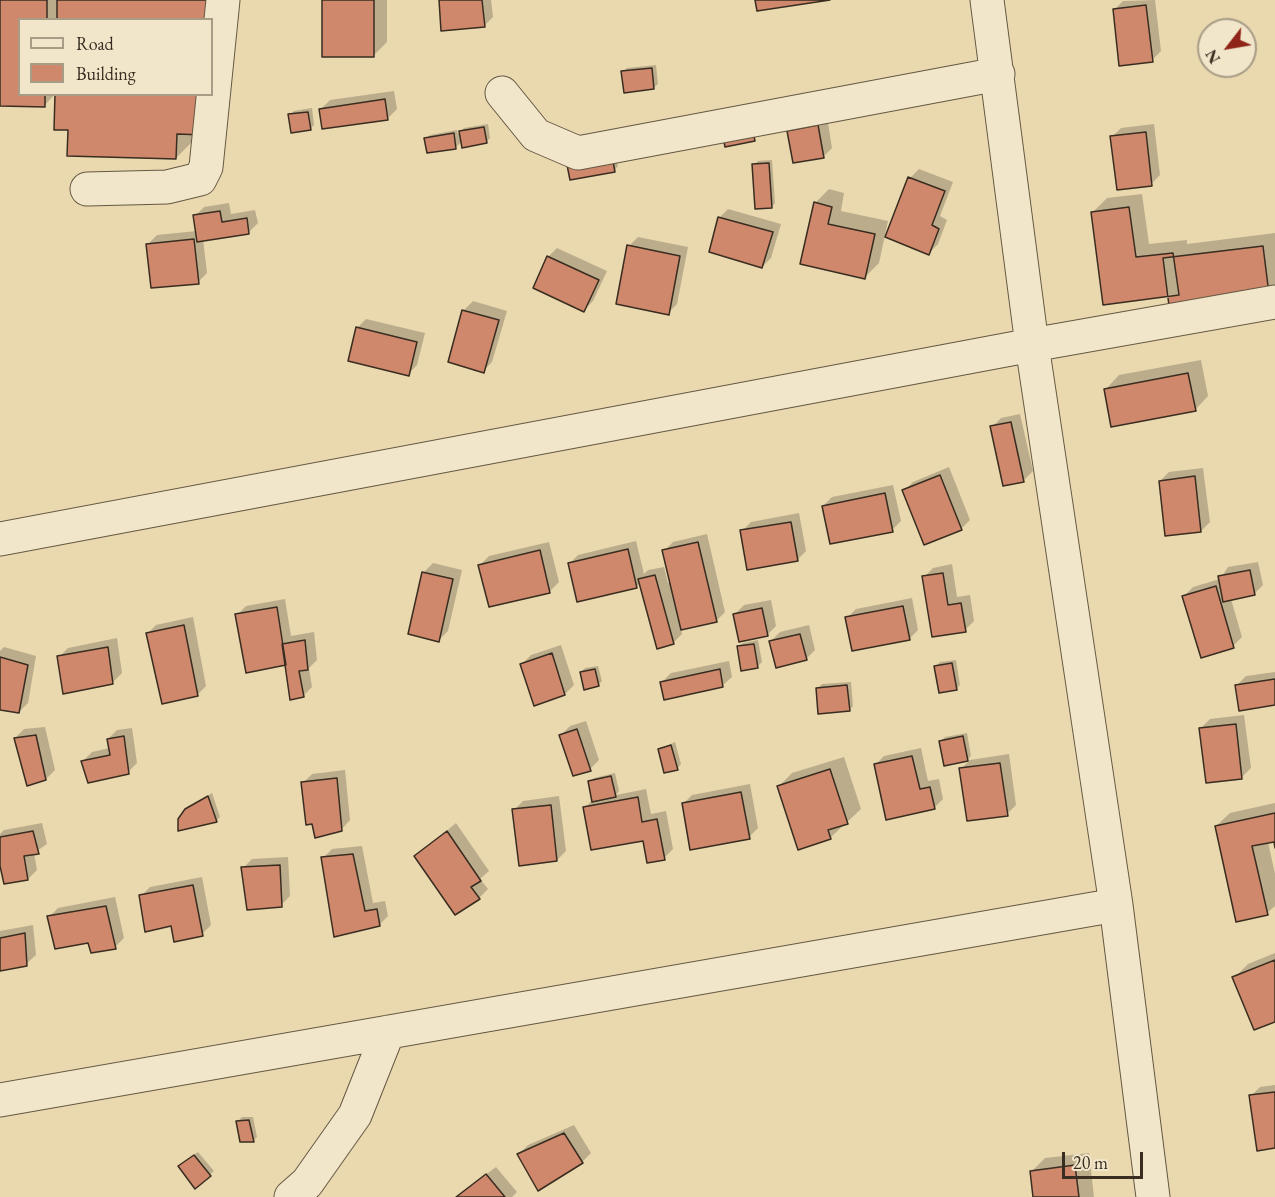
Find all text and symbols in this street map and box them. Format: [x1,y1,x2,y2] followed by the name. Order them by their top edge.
[18,18,213,96] legend
[1197,18,1257,78] north arrow
[76,32,114,55] text: Road
[1201,46,1225,67] text: N
[76,62,136,85] text: Building
[1065,1140,1146,1178] scale bar
[1073,1151,1108,1174] text: 20 m

